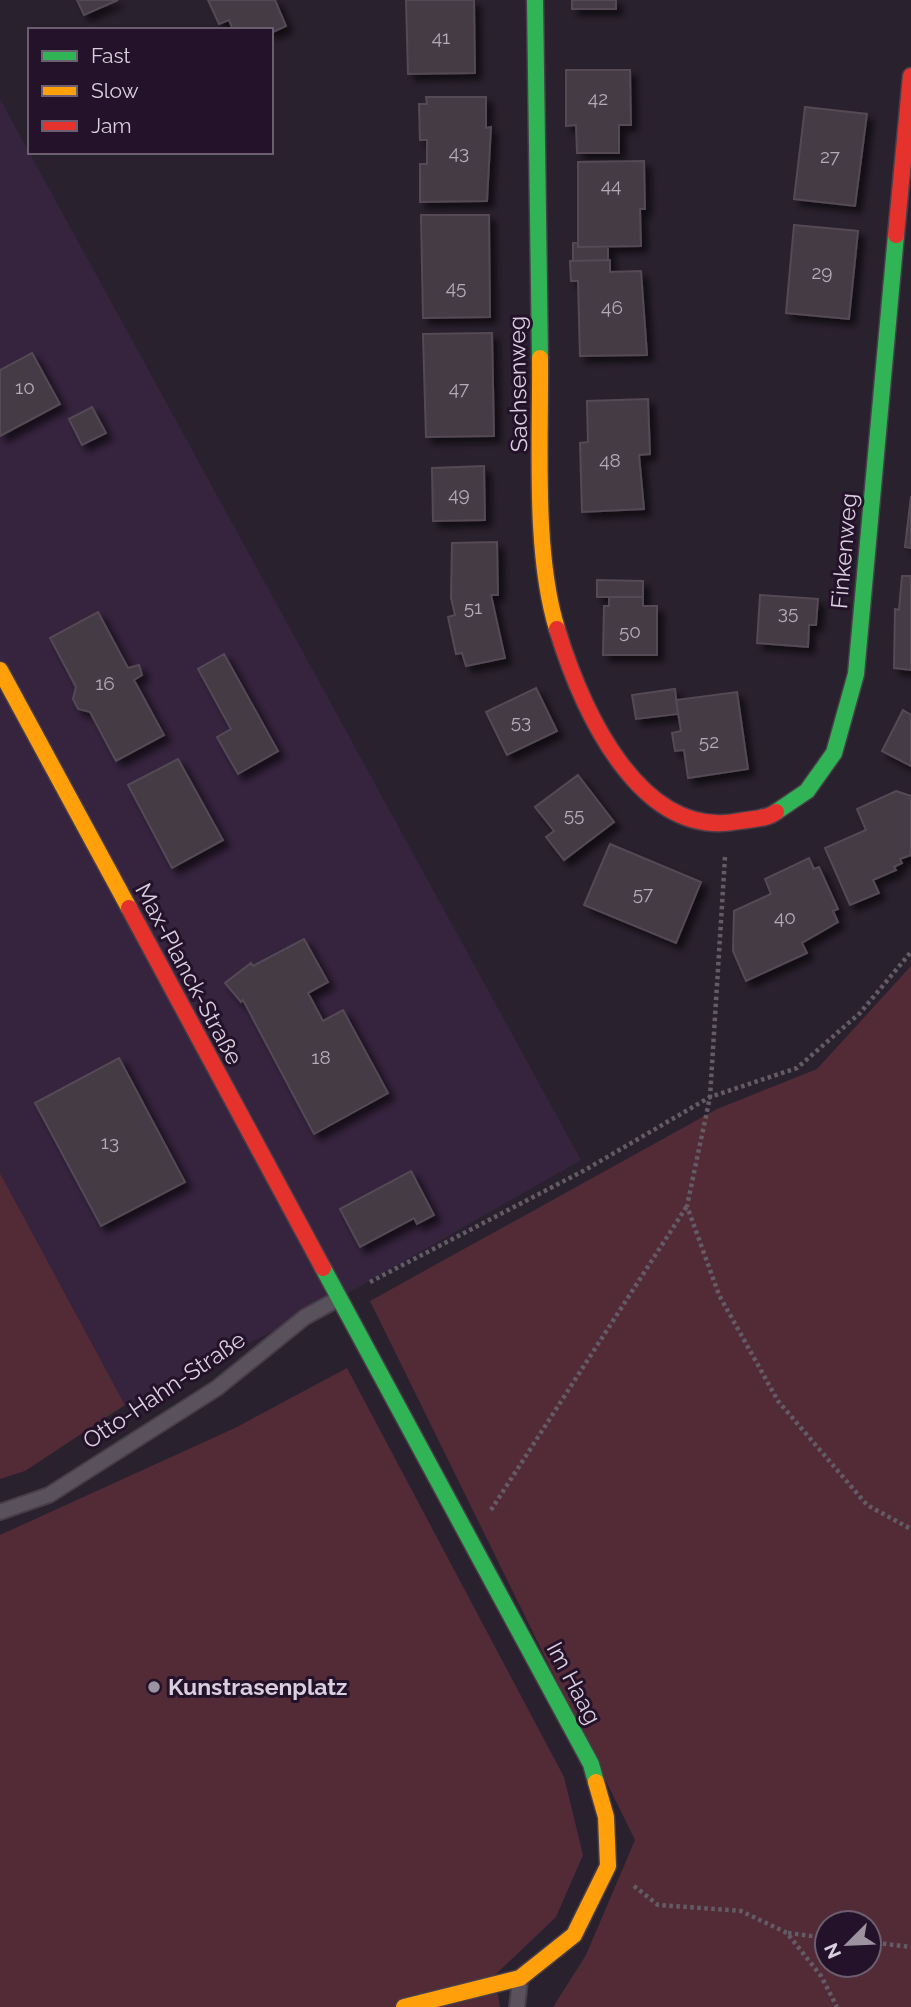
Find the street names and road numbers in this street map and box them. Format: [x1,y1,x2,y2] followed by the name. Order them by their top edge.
[503,316,532,452] street label: Sachsenweg
[825,492,862,610] street label: Finkenweg
[130,878,249,1069] street label: Max-Planck-Straße
[77,1325,250,1454] street label: Otto-Hahn-Straße
[542,1637,607,1728] street label: Im Haag

